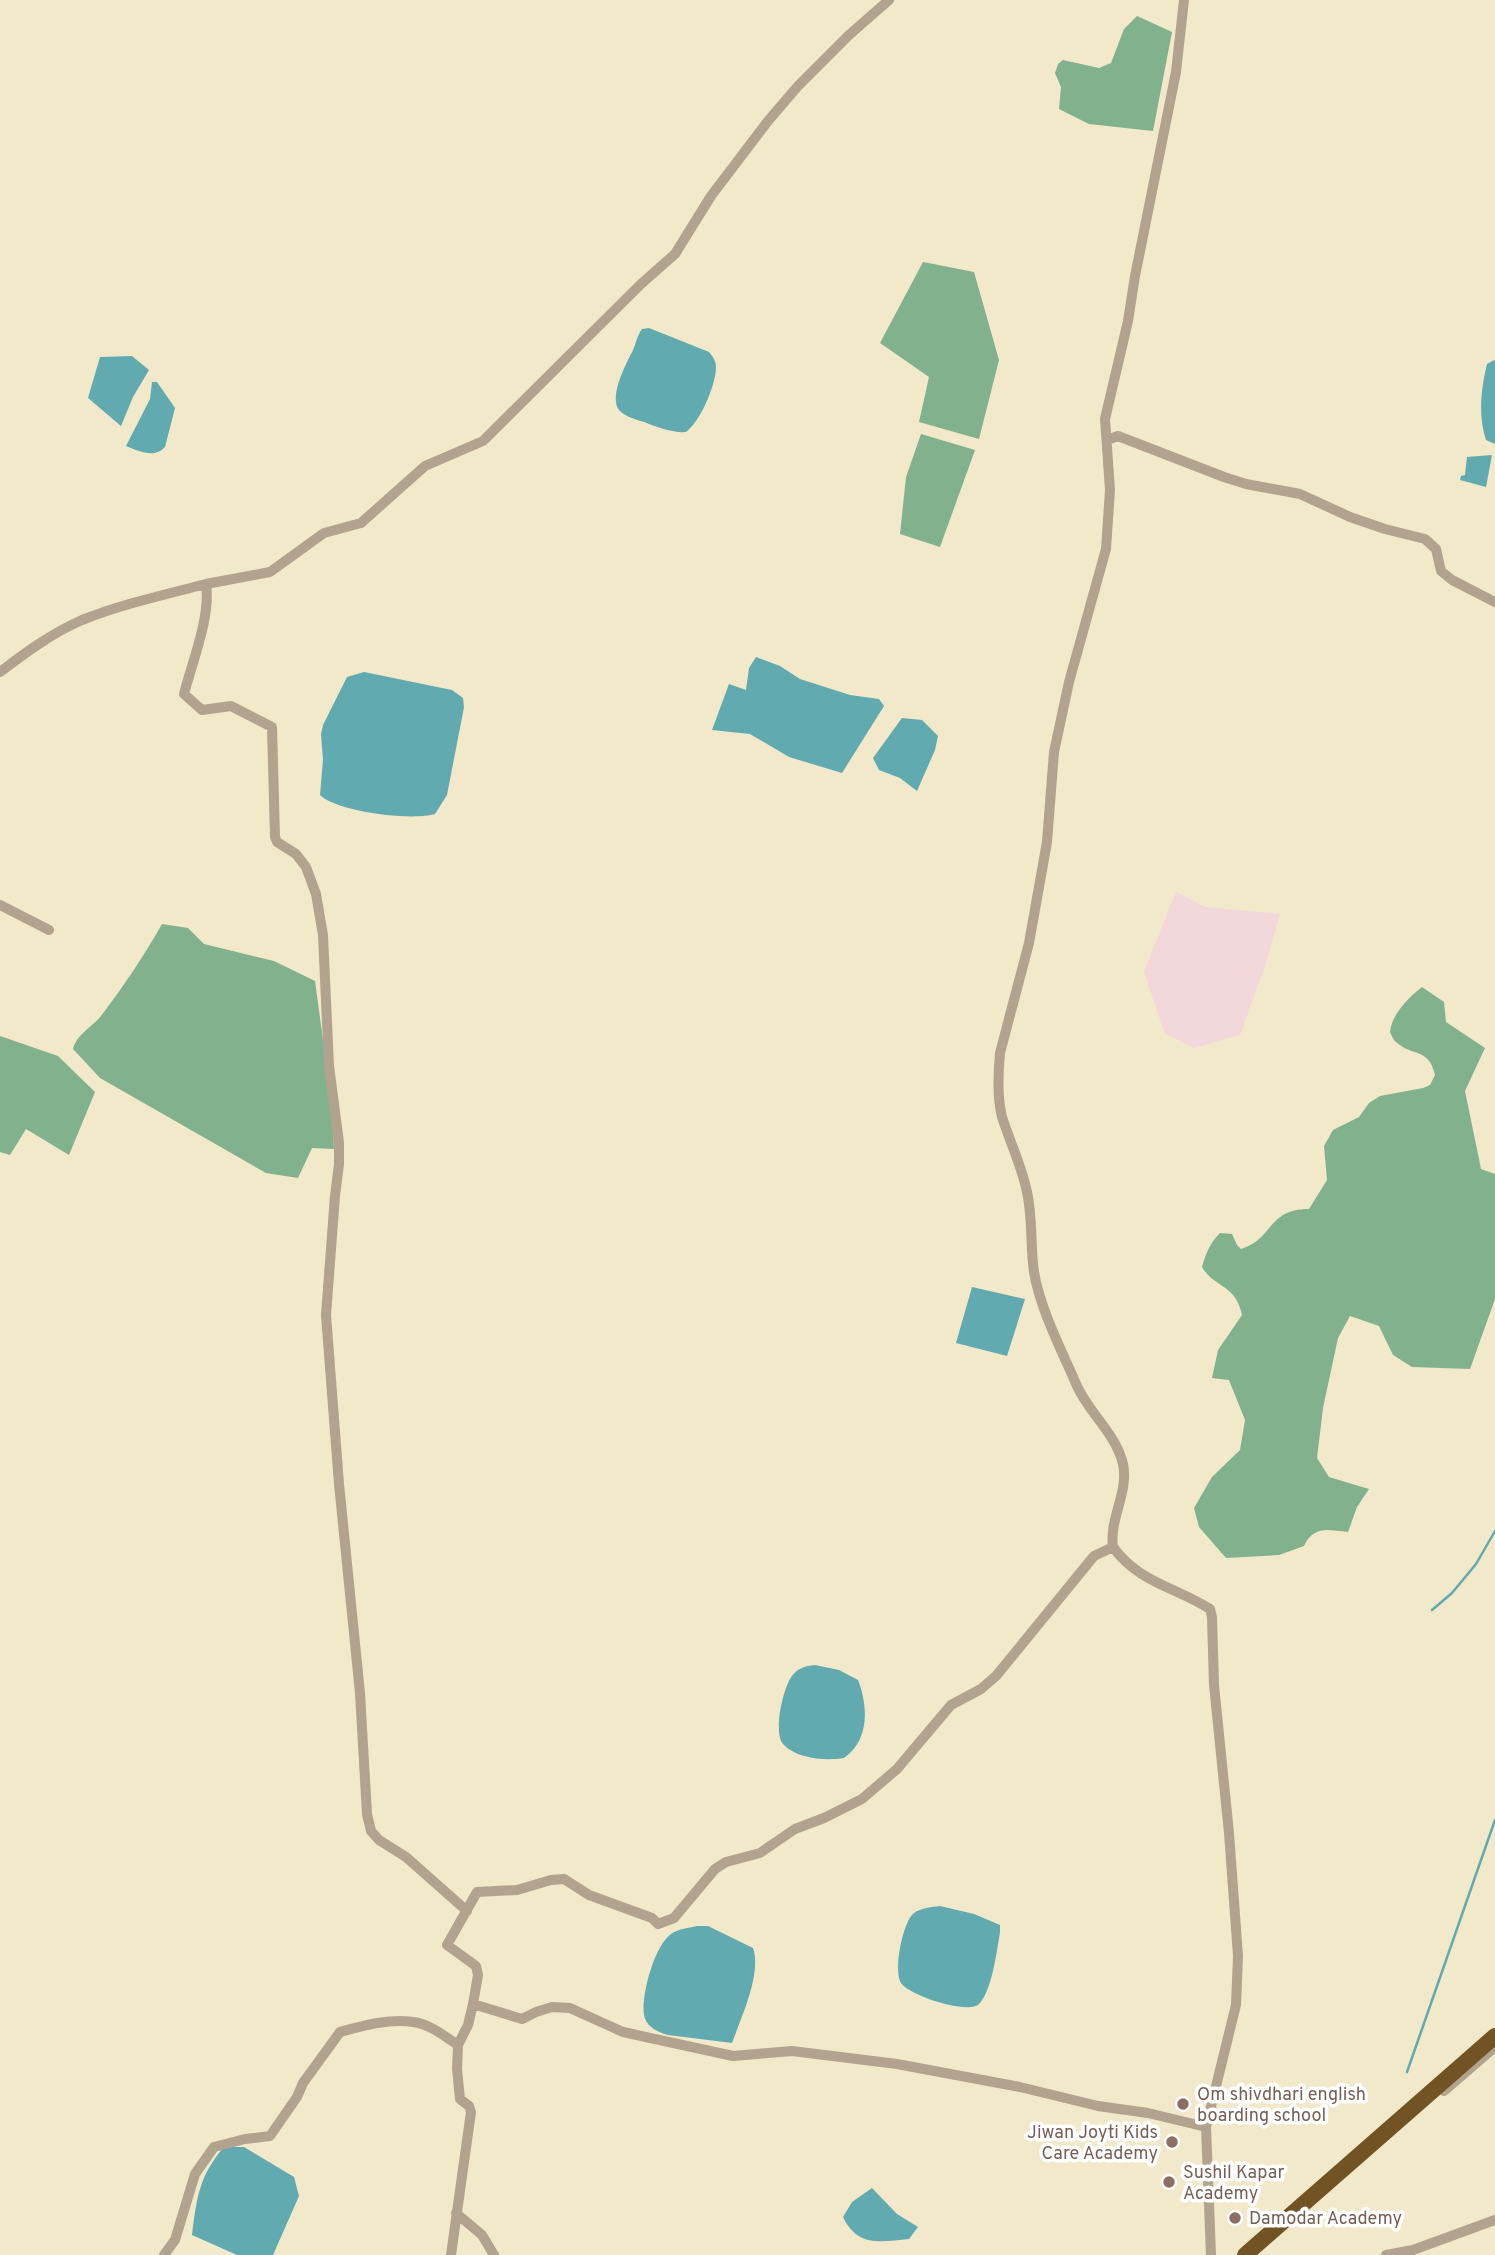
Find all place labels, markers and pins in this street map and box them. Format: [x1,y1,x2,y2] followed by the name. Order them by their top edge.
[1197,2084,1366,2128] place label: Om shivdhari english boarding school
[1175,2096,1191,2112] marker: Om shivdhari english boarding school
[1027,2122,1158,2166] place label: Jiwan Joyti Kids Care Academy
[1164,2134,1180,2150] marker: Jiwan Joyti Kids Care Academy
[1183,2162,1284,2206] place label: Sushil Kapar Academy
[1161,2174,1177,2190] marker: Sushil Kapar Academy
[1249,2208,1402,2231] place label: Damodar Academy
[1227,2210,1243,2226] marker: Damodar Academy

